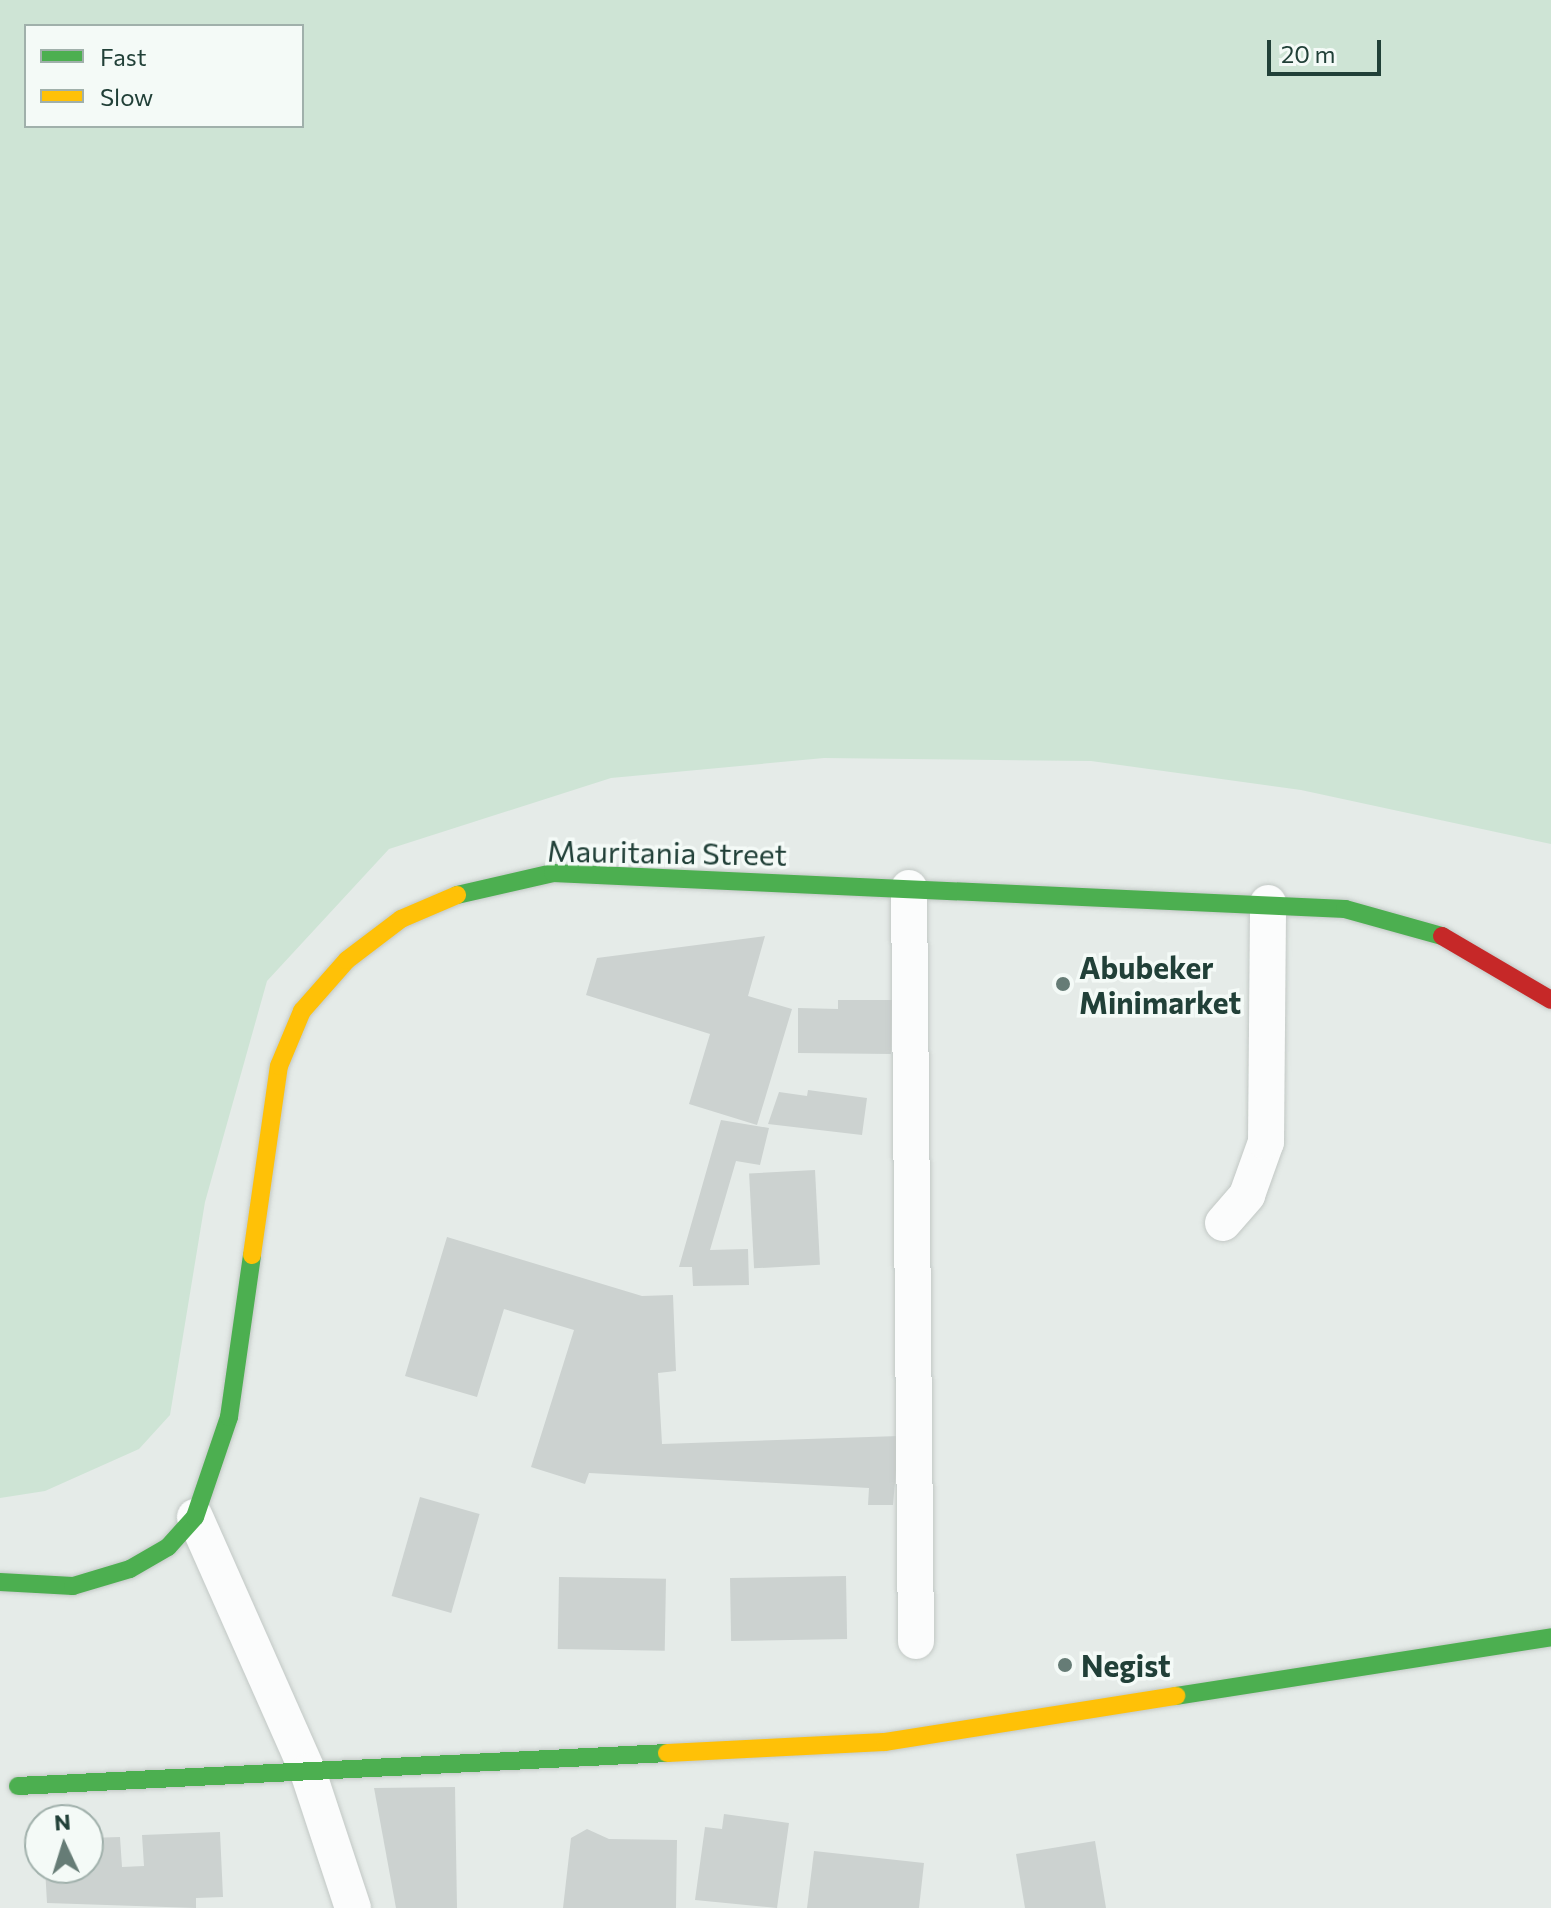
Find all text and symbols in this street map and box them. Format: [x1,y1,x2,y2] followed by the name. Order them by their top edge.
[24,24,304,128] legend
[1271,24,1385,74] scale bar
[1281,39,1335,68] text: 20 m
[100,42,147,71] text: Fast
[100,82,153,111] text: Slow
[547,832,787,872] street label: Mauritania Street
[1079,949,1241,1020] place label: Abubeker Minimarket
[1054,975,1072,993] marker: Abubeker Minimarket
[1081,1647,1171,1683] place label: Negist
[1056,1656,1074,1674] marker: Negist
[24,1804,104,1884] north arrow
[53,1808,72,1836] text: N

